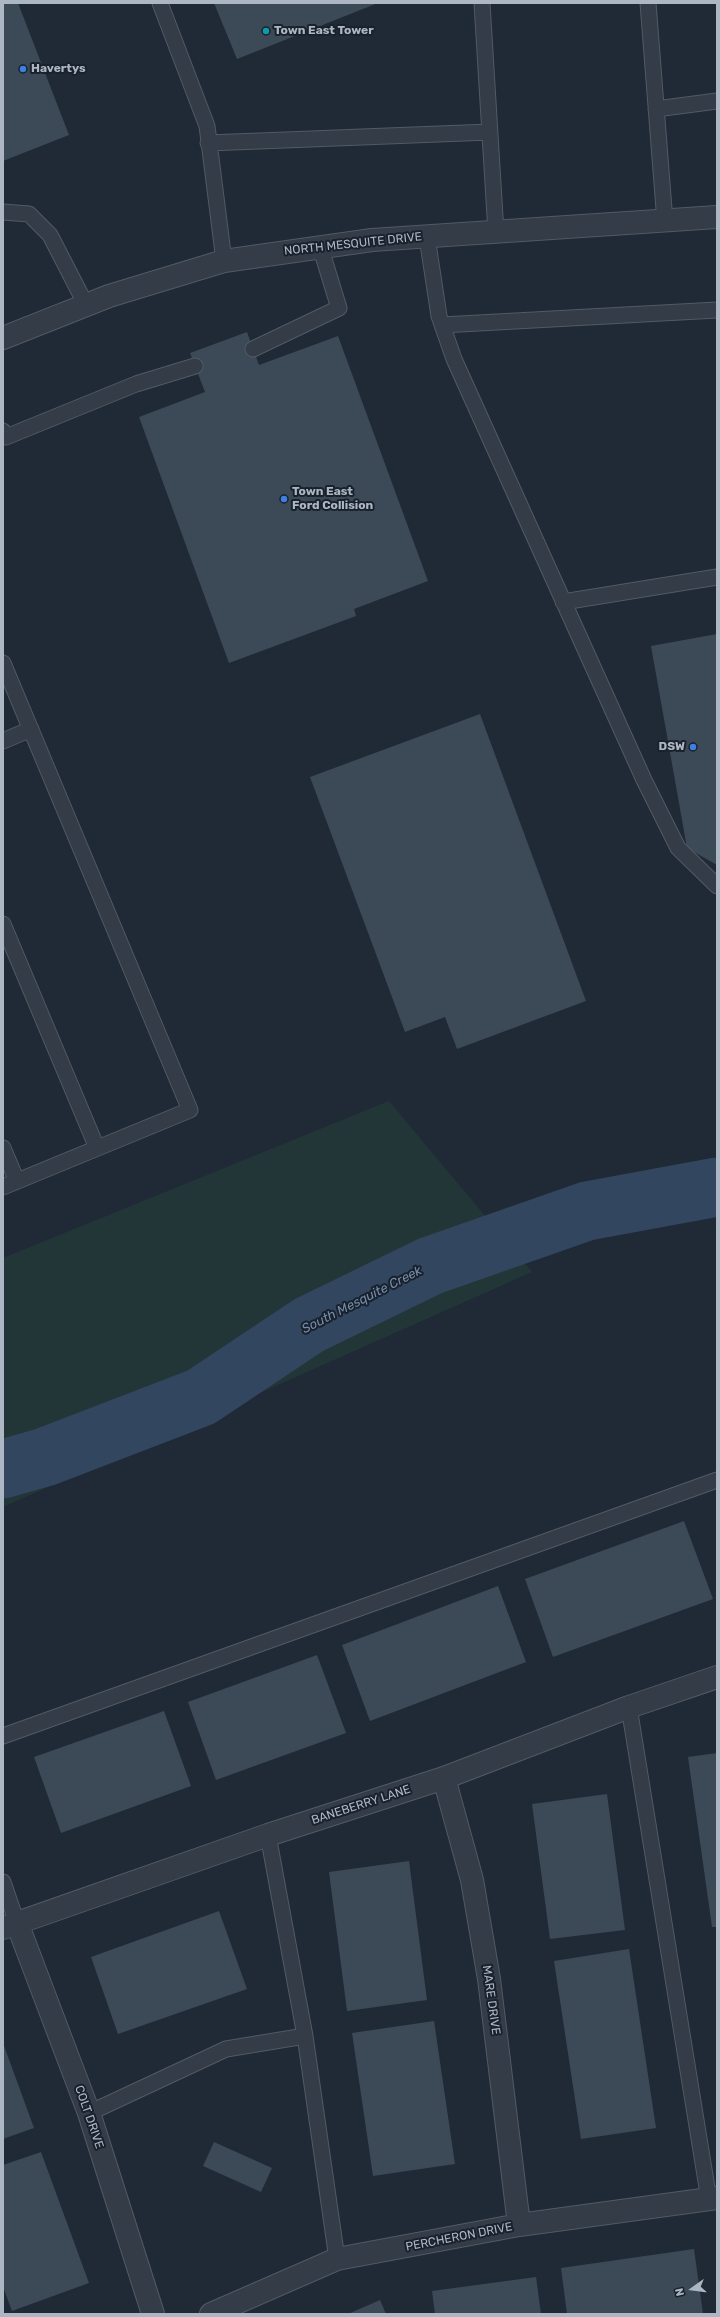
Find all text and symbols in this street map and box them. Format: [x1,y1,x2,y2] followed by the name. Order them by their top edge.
[274,24,374,38] place label: Town East Tower
[261,26,271,36] marker: Town East Tower
[31,62,86,76] place label: Havertys
[18,64,28,74] marker: Havertys
[283,230,423,258] street label: NORTH MESQUITE DRIVE
[292,485,373,513] place label: Town East Ford Collision
[279,494,289,504] marker: Town East Ford Collision
[659,740,685,754] place label: DSW
[688,742,698,752] marker: DSW
[299,1263,425,1337] water label: South Mesquite Creek
[310,1782,412,1828] street label: BANEBERRY LANE
[479,1964,503,2036] street label: MARE DRIVE
[71,2084,107,2150] street label: COLT DRIVE
[404,2220,514,2254] street label: PERCHERON DRIVE
[672,2269,712,2309] north arrow
[673,2287,687,2297] text: N

